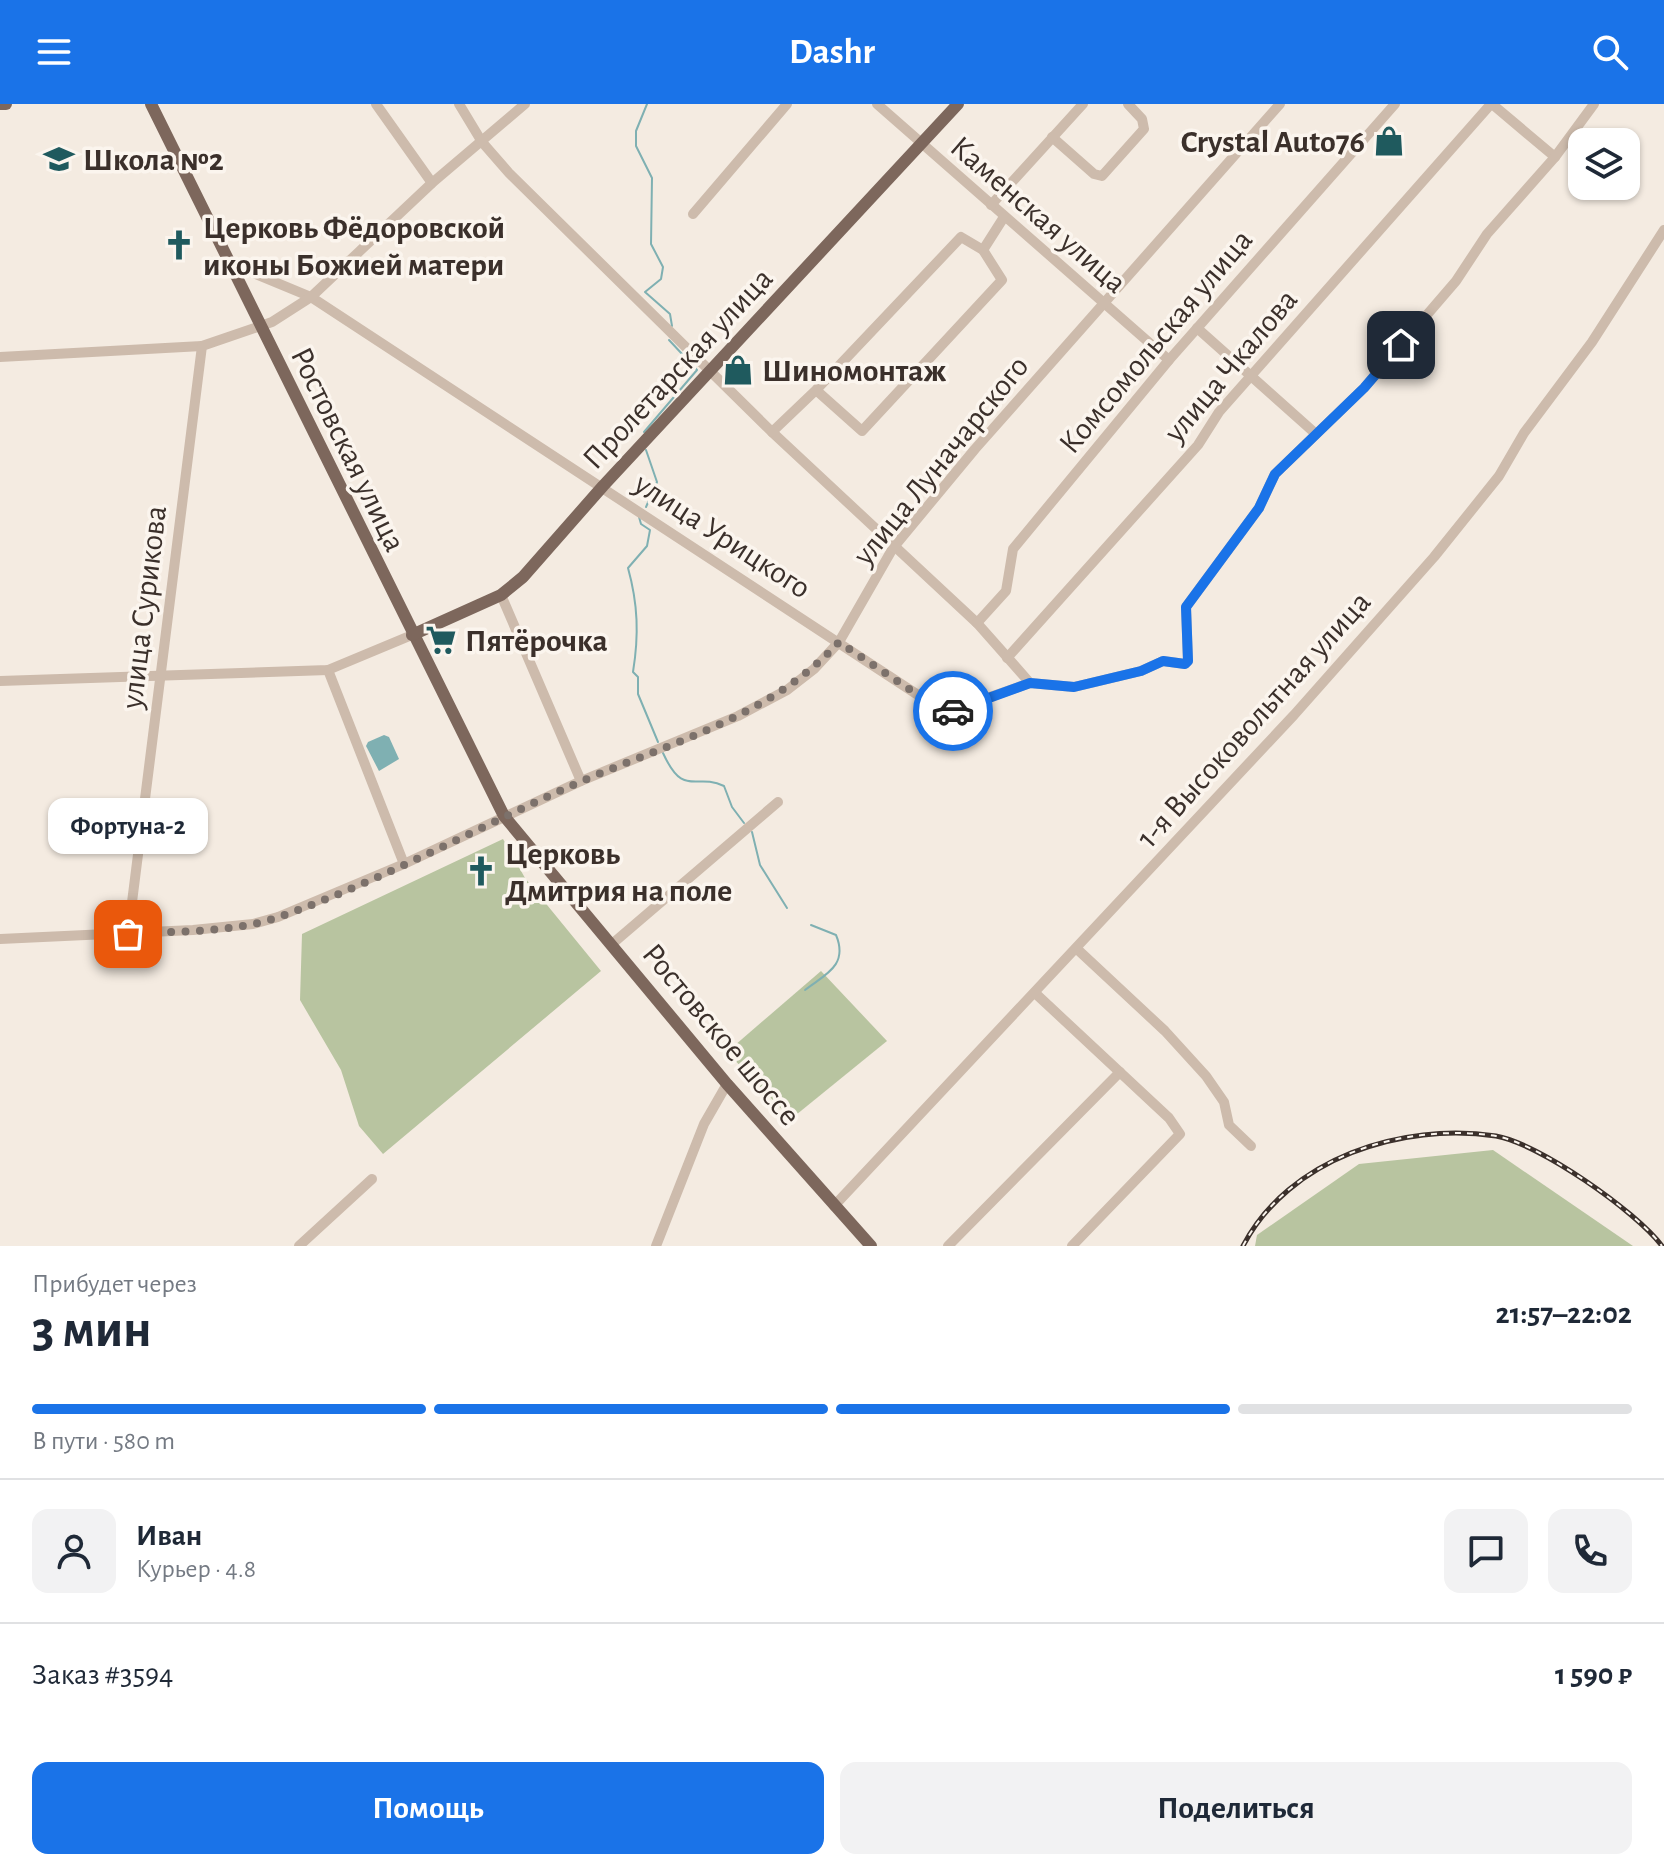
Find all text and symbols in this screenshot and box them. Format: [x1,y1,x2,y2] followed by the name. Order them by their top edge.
[32,30,76,74] icon: menu
[1588,30,1632,74] icon: search
[789,34,875,70] text: Dashr
[1372,124,1406,158] shop icon: Crystal Auto76
[1181,126,1365,158] place label: Crystal Auto76
[1568,128,1640,200] map controls
[1568,128,1640,200] button: layers
[944,130,1132,299] street label: Каменская улица
[42,142,76,176] school or university icon: Школа №2
[83,144,224,176] place label: Школа №2
[203,212,505,281] place label: Церковь Фёдоровской иконы Божией матери
[1053,224,1258,460] street label: Комсомольская улица
[162,228,196,262] church icon: Церковь Фёдоровской иконы Божией матери
[577,262,779,475] street label: Пролетарская улица
[1157,283,1304,449] street label: улица Чкалова
[1367,311,1435,379] pin
[1379,323,1423,367] icon: home
[285,342,411,557] street label: Ростовская улица
[846,350,1035,572] street label: улица Луначарского
[721,353,755,387] shop icon: Шиномонтаж
[762,355,946,387] place label: Шиномонтаж
[628,467,816,604] street label: улица Урицкого
[116,504,172,711] street label: улица Сурикова
[1131,586,1377,854] street label: 1-я Высоковольтная улица
[424,623,458,657] supermarket icon: Пятёрочка
[465,625,608,657] place label: Пятёрочка
[913,671,993,751] courier
[931,689,975,733] icon: car
[48,798,208,854] callout: Фортуна-2
[70,813,186,839] text: Фортуна-2
[505,838,732,907] place label: Церковь Дмитрия на поле
[464,854,498,888] church icon: Церковь Дмитрия на поле
[94,900,162,968] pin
[106,912,150,956] icon: bag
[636,938,806,1132] street label: Ростовское шоссе
[32,1271,197,1297] text: Прибудет через
[1496,1299,1632,1329] text: 21:57–22:02
[32,1304,152,1356] text: 3 мин
[32,1428,175,1454] text: В пути · 580 m
[32,1509,116,1593] button: person
[1444,1509,1528,1593] button: chat
[1548,1509,1632,1593] button: phone
[136,1521,202,1551] text: Иван
[136,1556,256,1582] text: Курьер · 4.8
[32,1660,173,1690] text: Заказ #3594
[1555,1660,1632,1690] text: 1 590 ₽
[32,1762,824,1854] button: Помощь
[840,1762,1632,1854] button: Поделиться

